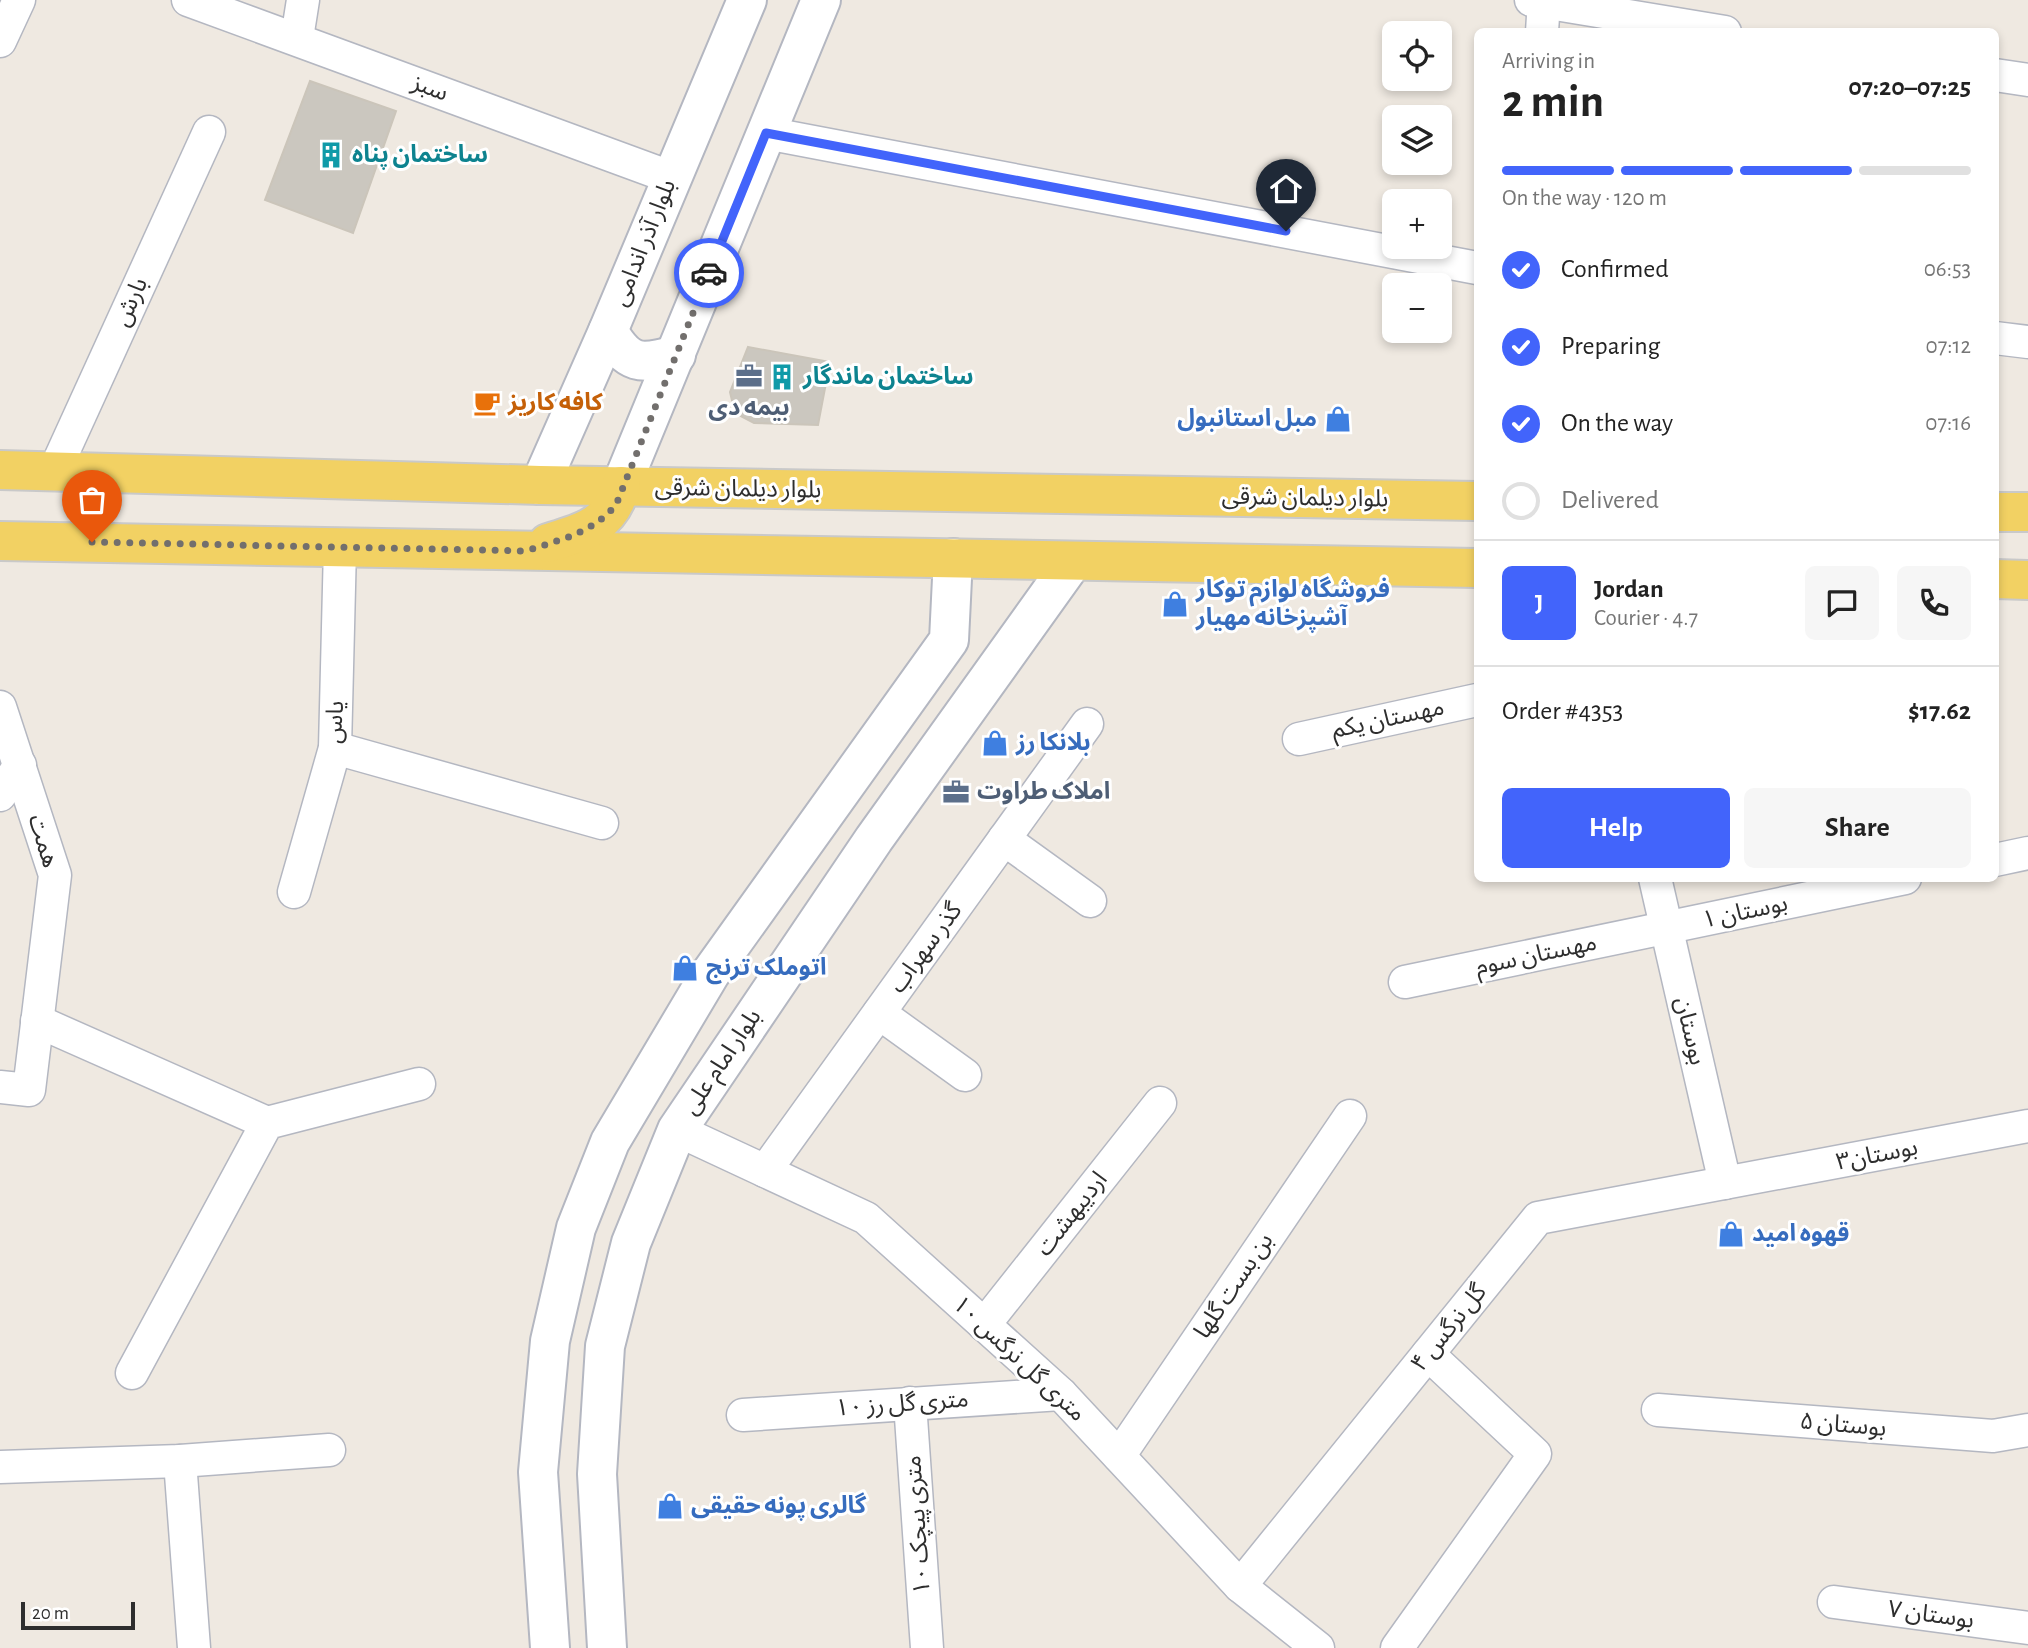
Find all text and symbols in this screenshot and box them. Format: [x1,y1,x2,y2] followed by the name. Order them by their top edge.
[1382,21,1452,343] map controls
[1382,21,1452,91] button: locate
[1502,50,1595,73] text: Arriving in
[407,70,451,106] street label: سبز
[1848,74,1971,100] text: 07:20–07:25
[1502,79,1604,125] text: 2 min
[1382,105,1452,175] button: layers
[316,140,346,170] building icon: ساختمان پناه
[352,143,488,170] place label: ساختمان پناه
[1256,159,1316,231] pin
[1267,170,1305,208] icon: home
[606,176,681,310] street label: بلوار آذر اندامی
[1502,187,1667,210] text: On the way · 120 m
[1382,189,1452,259] button: +
[674,238,744,308] courier
[1502,251,1540,289] icon: check
[690,254,728,292] icon: car
[1561,256,1669,282] text: Confirmed
[1924,258,1971,281] text: 06:53
[1382,273,1452,343] button: −
[110,274,153,330] street label: بارش
[1502,328,1540,366] icon: check
[1561,333,1660,359] text: Preparing
[1926,335,1971,358] text: 07:12
[734,361,764,391] office icon: بیمه دی
[767,362,797,392] building icon: ساختمان ماندگار
[802,363,974,390] place label: ساختمان ماندگار
[472,388,502,418] cafe icon: کافه کاریز
[507,390,604,416] place label: کافه کاریز
[708,396,790,421] place label: بیمه دی
[1323,404,1353,434] shop icon: مبل استانبول
[1502,405,1540,443] icon: check
[1177,407,1317,432] place label: مبل استانبول
[1561,410,1673,436] text: On the way
[1925,412,1971,435] text: 07:16
[62,470,122,542] pin
[655,476,821,503] street label: بلوار دیلمان شرقی
[73,481,111,519] icon: bag
[1222,485,1388,512] street label: بلوار دیلمان شرقی
[1561,487,1659,513] text: Delivered
[1805,566,1879,640] button: chat
[1897,566,1971,640] button: phone
[1195,576,1390,633] place label: فروشگاه لوازم توکار آشپزخانه مهیار
[1594,576,1664,602] text: Jordan
[1160,589,1190,619] shop icon: فروشگاه لوازم توکار آشپزخانه مهیار
[1535,590,1543,616] text: J
[1594,607,1698,630] text: Courier · 4.7
[1330,695,1447,747] street label: مهستان یکم
[1502,698,1623,724] text: Order #4353
[1908,698,1971,724] text: $17.62
[322,700,348,744] street label: یاس
[980,728,1010,758] shop icon: بلانکا رز
[1015,731,1091,756] place label: بلانکا رز
[941,777,971,807] office icon: املاک طراوت
[977,780,1110,805] place label: املاک طراوت
[1502,788,1730,868] button: Help
[1744,788,1971,868] button: Share
[24,812,62,870] street label: همت
[1700,891,1790,934] street label: بوستان ۱
[885,897,968,998] street label: گذر سهراب
[1473,930,1600,984] street label: مهستان سوم
[670,953,700,983] shop icon: اتوملک ترنج
[706,956,826,985] place label: اتوملک ترنج
[1670,995,1709,1068] street label: بوستان
[678,1005,770,1122] street label: بلوار امام علی
[1834,1135,1920,1176] street label: بوستان۳
[1032,1167,1113,1261] street label: اردیبهشت
[1716,1219,1746,1249] shop icon: قهوه امید
[1752,1221,1849,1247] place label: قهوه امید
[1189,1228,1278,1343] street label: بن بست گلها
[1406,1278,1493,1377] street label: گل نرگس ۴
[947,1291,1091,1427] street label: ۱۰ متری گل نرگس
[834,1386,970,1422] street label: ۱۰ متری گل رز
[1799,1409,1887,1442] street label: بوستان ۵
[901,1454,937,1595] street label: ۱۰ متری پیچک
[655,1491,685,1521] shop icon: گالری پونه حقیقی
[691,1492,867,1521] place label: گالری پونه حقیقی
[1886,1597,1976,1634] street label: بوستان ۷
[21,1599,135,1631] scale bar
[32,1604,69,1623] text: 20 m

